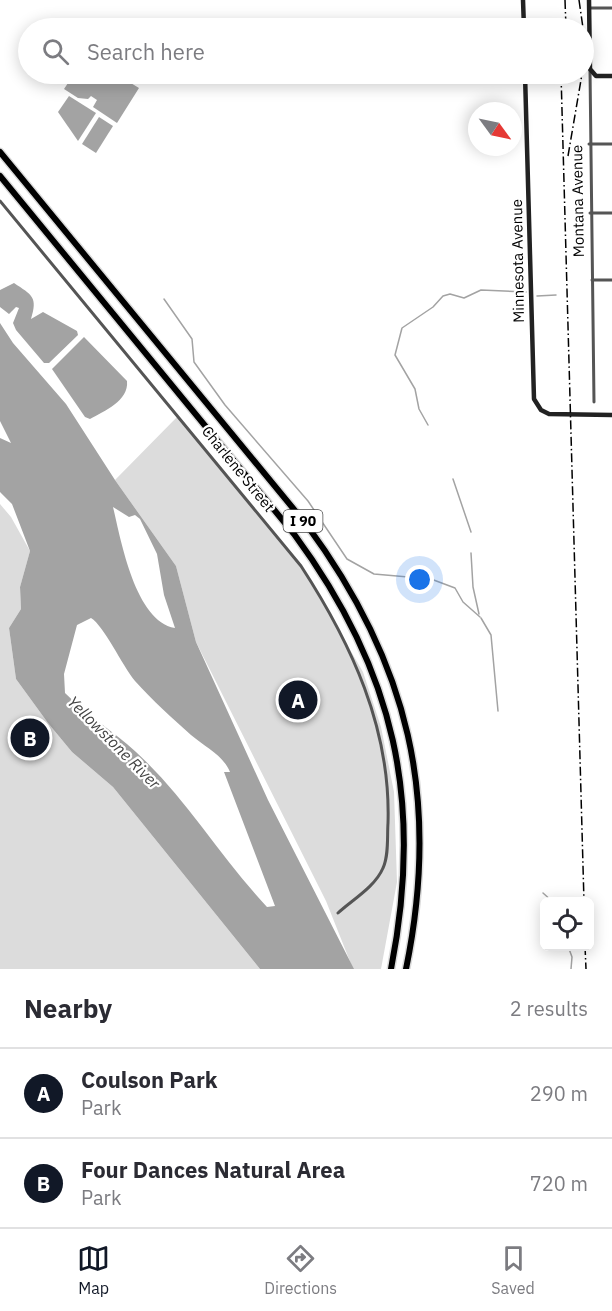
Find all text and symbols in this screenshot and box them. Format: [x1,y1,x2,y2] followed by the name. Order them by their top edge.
[18,18,594,84] search box
[39,35,72,68] icon: search
[87,37,205,66] text: Search here
[468,102,522,156] north arrow
[567,145,588,257] street label: Montana Avenue
[507,199,528,323] street label: Minnesota Avenue
[198,422,279,516] street label: Charlene Street
[284,510,322,532] road number: I 90
[405,565,434,594] your location
[278,678,318,722] pin: A
[63,691,165,793] water label: Yellowstone River
[10,716,50,760] pin: B
[540,897,594,951] map controls
[540,897,594,951] button: locate
[24,991,112,1025] text: Nearby
[510,995,588,1022] text: 2 results
[81,1065,218,1094] text: Coulson Park
[37,1080,50,1107] text: A
[530,1080,588,1107] text: 290 m
[81,1094,121,1121] text: Park
[81,1155,345,1184] text: Four Dances Natural Area
[37,1170,50,1197] text: B
[530,1170,588,1197] text: 720 m
[81,1184,121,1211] text: Park
[77,1242,110,1298] tab: Map
[264,1242,337,1298] tab: Directions
[491,1242,535,1298] tab: Saved

